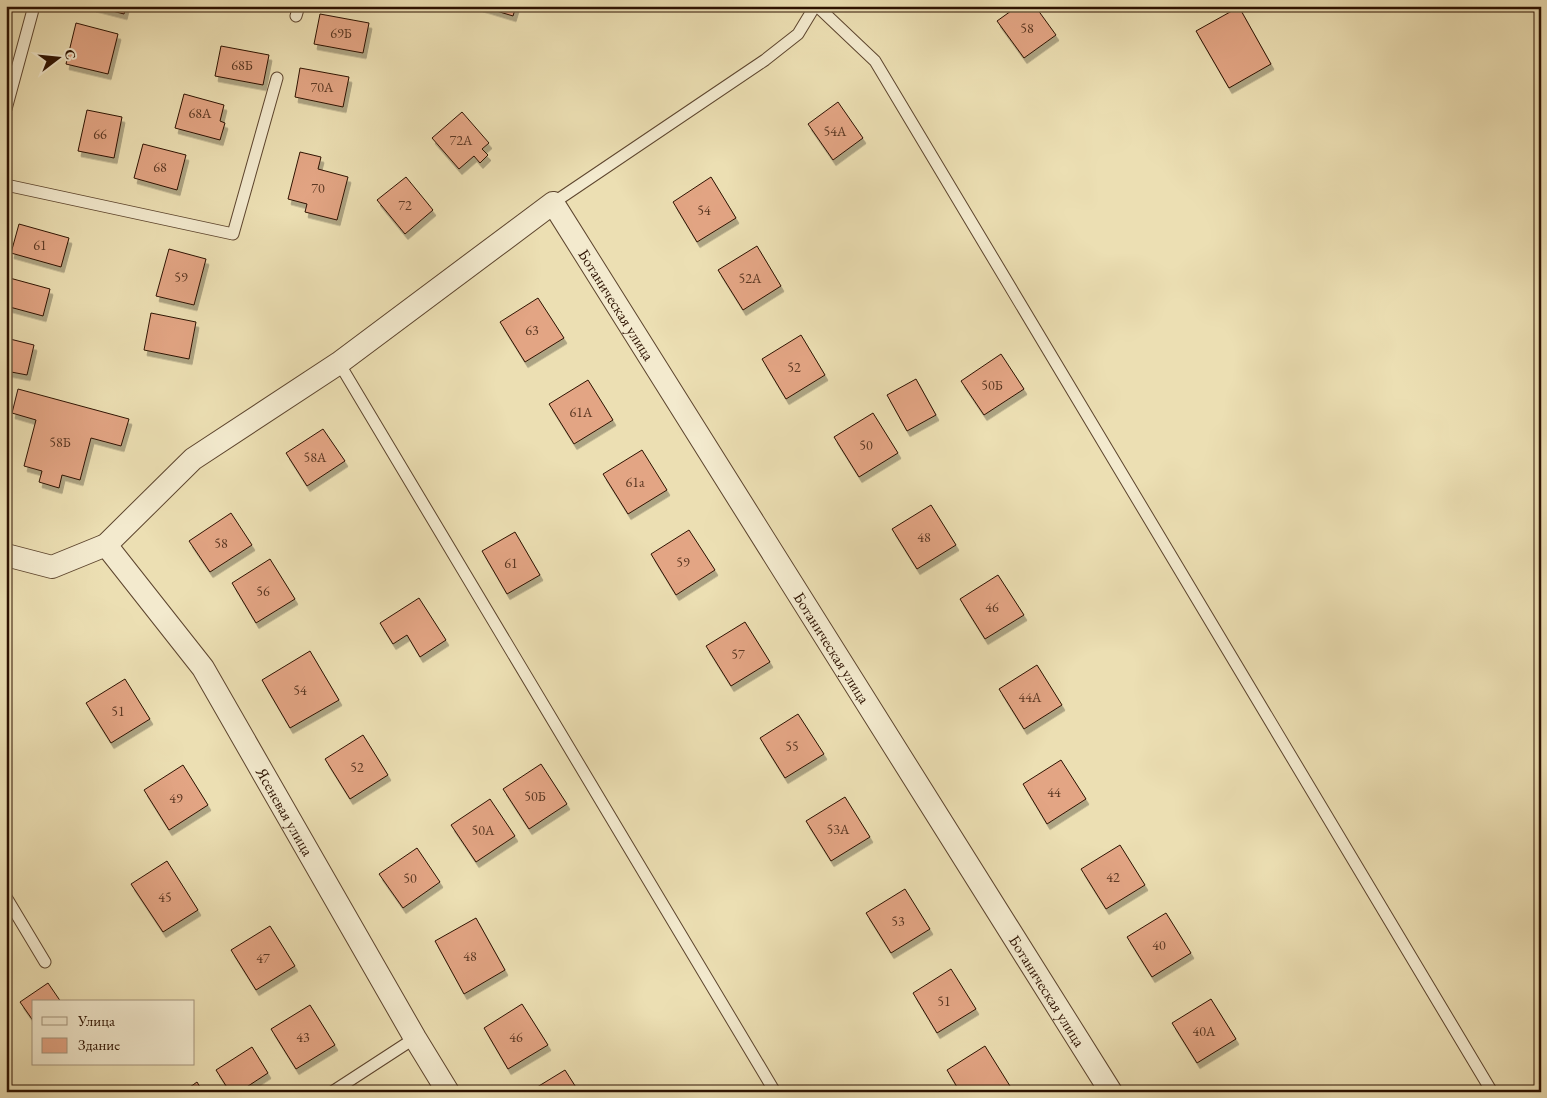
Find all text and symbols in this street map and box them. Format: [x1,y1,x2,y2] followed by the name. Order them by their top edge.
[1020,19,1034,37] house number: 58
[330,24,352,42] house number: 69Б
[32,32,82,82] north arrow
[60,47,81,62] text: С
[231,56,253,74] house number: 68Б
[310,78,334,96] house number: 70А
[188,104,212,122] house number: 68А
[823,122,847,140] house number: 54А
[93,125,107,143] house number: 66
[449,131,473,149] house number: 72А
[153,158,167,176] house number: 68
[311,179,325,197] house number: 70
[398,196,412,214] house number: 72
[697,201,711,219] house number: 54
[33,236,47,254] house number: 61
[573,245,660,365] street label: Ботаническая улица
[174,268,188,286] house number: 59
[738,269,762,287] house number: 52А
[525,321,539,339] house number: 63
[787,358,801,376] house number: 52
[981,376,1003,394] house number: 50Б
[569,403,593,421] house number: 61А
[49,433,71,451] house number: 58Б
[859,436,873,454] house number: 50
[303,448,327,466] house number: 58А
[625,473,645,491] house number: 61а
[917,528,931,546] house number: 48
[214,534,228,552] house number: 58
[676,553,690,571] house number: 59
[504,554,518,572] house number: 61
[256,582,270,600] house number: 56
[789,588,875,708] street label: Ботаническая улица
[985,598,999,616] house number: 46
[731,645,745,663] house number: 57
[293,681,307,699] house number: 54
[1018,688,1042,706] house number: 44А
[111,702,125,720] house number: 51
[785,737,799,755] house number: 55
[350,758,364,776] house number: 52
[251,763,319,860] street label: Ясеневая улица
[1047,783,1061,801] house number: 44
[524,787,546,805] house number: 50Б
[169,789,183,807] house number: 49
[826,820,850,838] house number: 53А
[471,821,495,839] house number: 50А
[1106,868,1120,886] house number: 42
[403,869,417,887] house number: 50
[158,888,172,906] house number: 45
[891,912,905,930] house number: 53
[1004,931,1090,1051] street label: Ботаническая улица
[1152,936,1166,954] house number: 40
[463,947,477,965] house number: 48
[256,949,270,967] house number: 47
[937,992,951,1010] house number: 51
[32,1000,195,1066] legend
[77,1011,115,1030] text: Улица
[1192,1022,1216,1040] house number: 40А
[296,1028,310,1046] house number: 43
[509,1028,523,1046] house number: 46
[78,1035,120,1054] text: Здание

